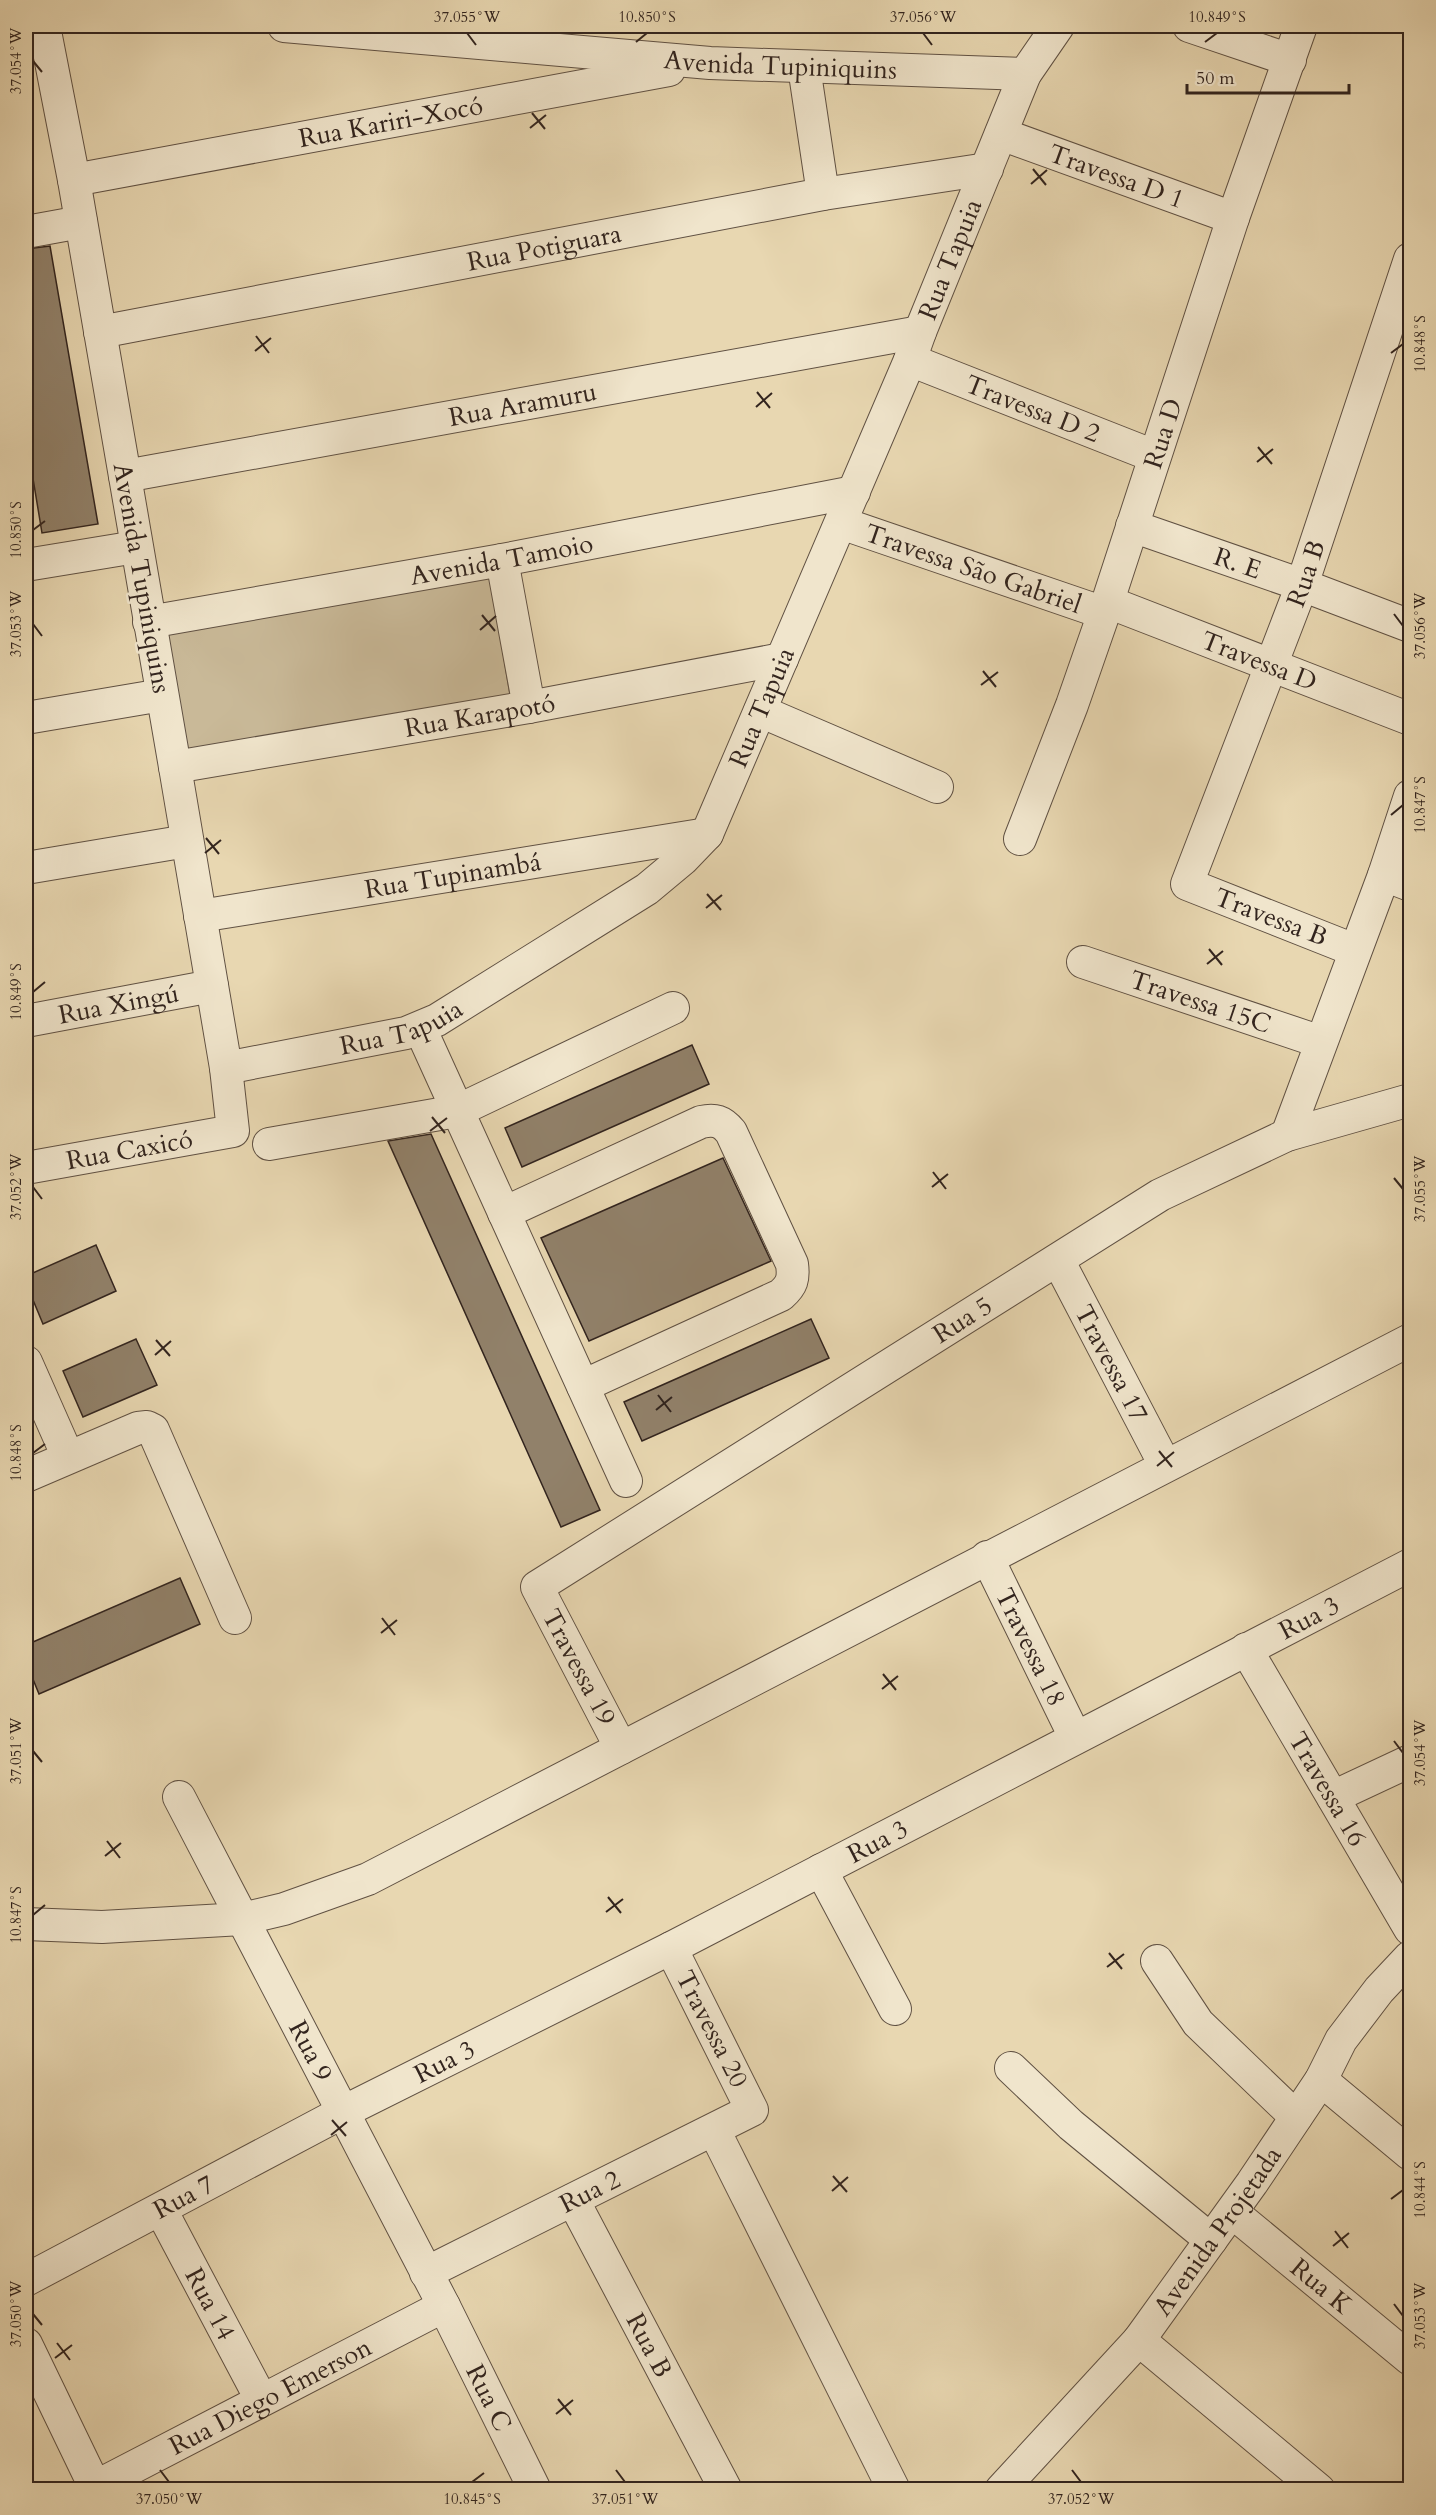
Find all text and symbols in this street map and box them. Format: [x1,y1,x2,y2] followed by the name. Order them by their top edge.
[434,7,501,27] text: 37.055°W
[618,7,676,27] text: 10.850°S
[890,7,957,27] text: 37.056°W
[1188,7,1246,27] text: 10.849°S
[6,27,26,94] text: 37.054°W
[662,42,898,87] street label: Avenida Tupiniquins
[1187,57,1349,95] scale bar
[1196,66,1235,91] text: 50 m
[296,87,486,156] street label: Rua Kariri-Xocó
[1044,135,1189,216] street label: Travessa D 1
[909,194,990,325] street label: Rua Tapuia
[464,215,624,279] street label: Rua Potiguara
[1410,315,1430,373] text: 10.848°S
[960,366,1105,451] street label: Travessa D 2
[446,373,599,435] street label: Rua Aramuru
[1135,394,1190,473] street label: Rua D
[105,460,179,696] street label: Avenida Tupiniquins
[6,501,26,559] text: 10.850°S
[860,515,1087,622] street label: Travessa São Gabriel
[407,525,596,593] street label: Avenida Tamoio
[1278,536,1333,612] street label: Rua B
[1210,538,1266,587] street label: R. E
[6,590,26,657] text: 37.053°W
[1410,592,1430,659] text: 37.056°W
[1196,622,1322,699] street label: Travessa D
[720,642,803,773] street label: Rua Tapuia
[402,685,558,745] street label: Rua Karapotó
[1410,776,1430,834] text: 10.847°S
[362,844,544,907] street label: Rua Tupinambá
[1210,880,1332,954] street label: Travessa B
[1125,962,1276,1042] street label: Travessa 15C
[6,963,26,1021] text: 10.849°S
[55,975,182,1032] street label: Rua Xingú
[337,991,469,1063] street label: Rua Tapuia
[63,1121,195,1178] street label: Rua Caxicó
[6,1153,26,1220] text: 37.052°W
[1410,1155,1430,1222] text: 37.055°W
[926,1288,999,1351] street label: Rua 5
[1067,1298,1157,1427] street label: Travessa 17
[6,1424,26,1482] text: 10.848°S
[987,1582,1075,1712] street label: Travessa 18
[1273,1587,1345,1648] street label: Rua 3
[534,1603,624,1731] street label: Travessa 19
[6,1717,26,1784] text: 37.051°W
[1410,1719,1430,1786] text: 37.054°W
[1281,1725,1375,1852] street label: Travessa 16
[841,1811,914,1871] street label: Rua 3
[6,1886,26,1944] text: 10.847°S
[668,1964,756,2094] street label: Travessa 20
[281,2014,341,2087] street label: Rua 9
[408,2031,481,2091] street label: Rua 3
[1145,2139,1289,2323] street label: Avenida Projetada
[553,2161,626,2221] street label: Rua 2
[1410,2161,1430,2219] text: 10.844°S
[147,2166,220,2227] street label: Rua 7
[1283,2250,1360,2322] street label: Rua K
[177,2261,244,2346] street label: Rua 14
[6,2280,26,2347] text: 37.050°W
[1410,2282,1430,2349] text: 37.053°W
[618,2307,681,2383] street label: Rua B
[163,2329,377,2463] street label: Rua Diego Emerson
[458,2358,521,2437] street label: Rua C
[136,2489,203,2509] text: 37.050°W
[443,2489,501,2509] text: 10.845°S
[592,2489,659,2509] text: 37.051°W
[1048,2489,1115,2509] text: 37.052°W

